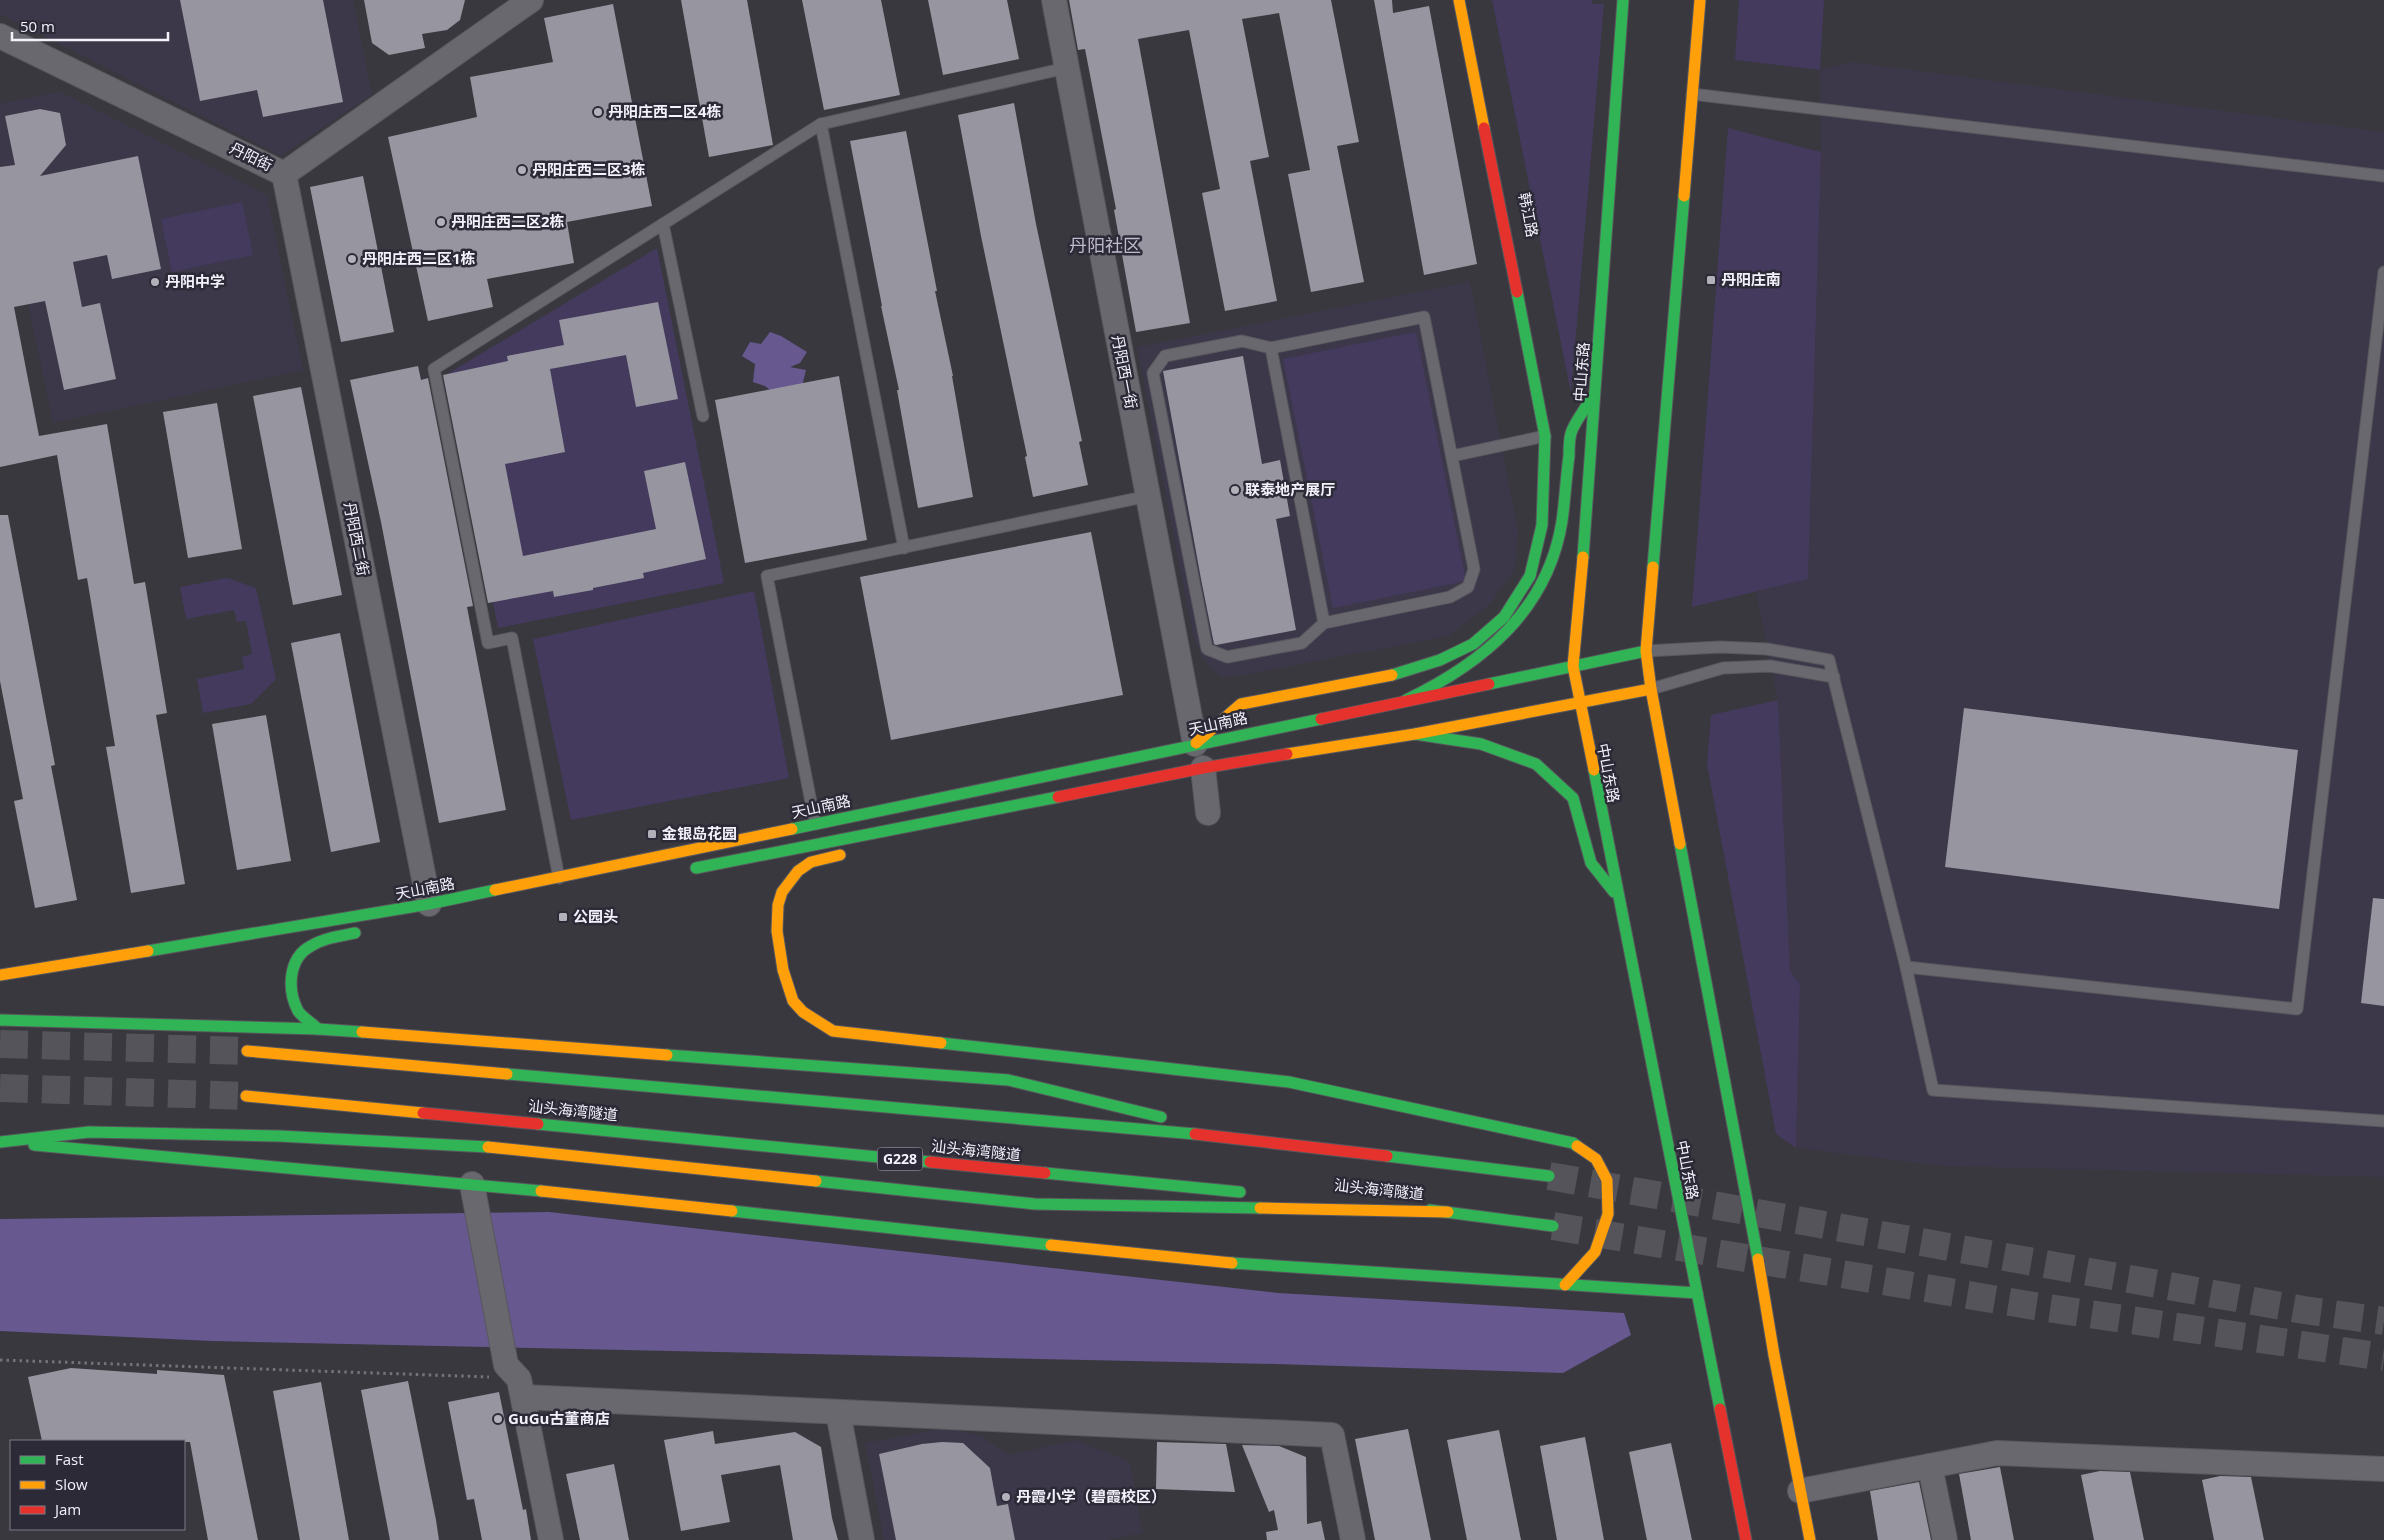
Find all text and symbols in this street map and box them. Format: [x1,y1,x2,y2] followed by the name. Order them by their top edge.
[12,10,169,42] scale bar
[20,16,55,36] text: 50 m
[608,101,722,121] place label: 丹阳庄西二区4栋
[592,106,604,118] marker: 丹阳庄西二区4栋
[227,137,276,175] street label: 丹阳街
[532,159,646,179] place label: 丹阳庄西二区3栋
[516,164,528,176] marker: 丹阳庄西二区3栋
[1515,191,1543,239] street label: 韩江路
[451,211,565,231] place label: 丹阳庄西二区2栋
[435,216,447,228] marker: 丹阳庄西二区2栋
[1069,233,1141,257] district label: 丹阳社区
[362,248,476,268] place label: 丹阳庄西二区1栋
[346,253,358,265] marker: 丹阳庄西二区1栋
[1721,269,1781,289] place label: 丹阳庄南
[165,271,225,291] place label: 丹阳中学
[1705,274,1717,286] marker: 丹阳庄南
[149,276,161,288] marker: 丹阳中学
[1108,333,1142,411] street label: 丹阳西一街
[1569,341,1593,403] street label: 中山东路
[1245,479,1335,499] place label: 联泰地产展厅
[1229,484,1241,496] marker: 联泰地产展厅
[340,500,374,578] street label: 丹阳西二街
[1186,707,1249,739] street label: 天山南路
[1593,741,1625,804] street label: 中山东路
[789,790,852,822] street label: 天山南路
[662,823,737,843] place label: 金银岛花园
[646,828,658,840] marker: 金银岛花园
[393,872,456,904] street label: 天山南路
[573,906,618,926] place label: 公园头
[557,911,569,923] marker: 公园头
[527,1095,619,1125] street label: 汕头海湾隧道
[930,1135,1022,1165] street label: 汕头海湾隧道
[1672,1138,1704,1201] street label: 中山东路
[878,1148,922,1170] road number: G228
[1333,1174,1425,1204] street label: 汕头海湾隧道
[508,1408,609,1428] place label: GuGu古董商店
[492,1413,504,1425] marker: GuGu古董商店
[10,1440,185,1530] legend
[55,1449,84,1469] text: Fast
[55,1474,88,1494] text: Slow
[1016,1486,1166,1506] place label: 丹霞小学（碧霞校区）
[1000,1491,1012,1503] marker: 丹霞小学（碧霞校区）
[53,1499,81,1519] text: Jam

